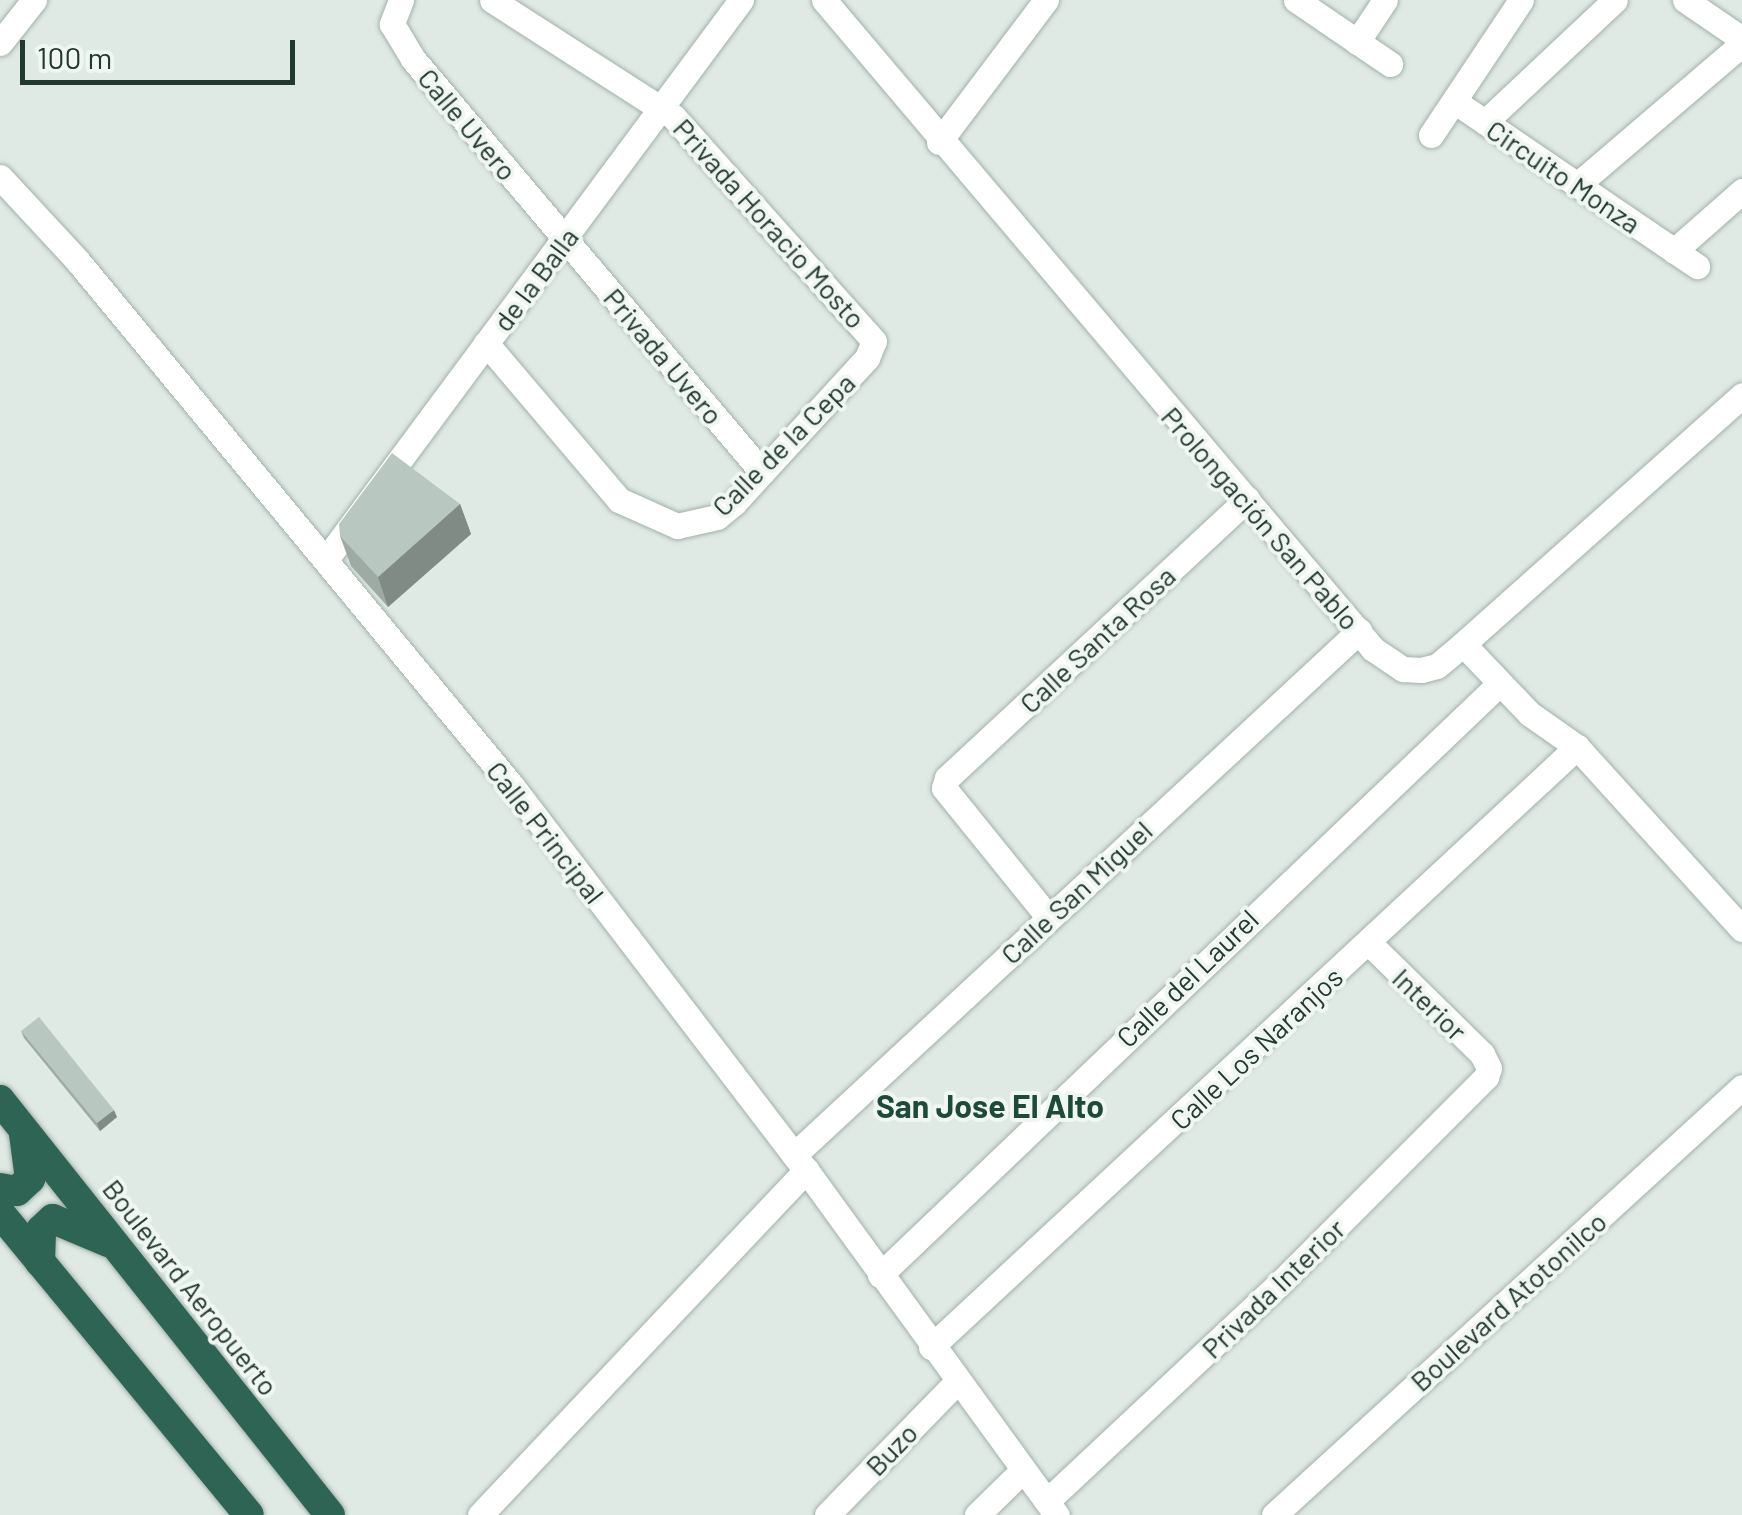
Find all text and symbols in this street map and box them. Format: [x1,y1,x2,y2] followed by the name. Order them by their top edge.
[25,20,300,82] scale bar
[37,39,112,75] text: 100 m
[412,61,524,187] street label: Calle Uvero
[667,111,873,335] street label: Privada Horacio Mosto
[1481,112,1647,240] street label: Circuito Monza
[485,221,585,337] street label: de la Balla
[597,281,731,431] street label: Privada Uvero
[705,366,861,522] street label: Calle de la Cepa
[1155,400,1367,636] street label: Prolongación San Pablo
[1012,558,1182,720] street label: Calle Santa Rosa
[480,754,612,910] street label: Calle Principal
[993,813,1159,971] street label: Calle San Miguel
[1109,902,1265,1054] street label: Calle del Laurel
[1163,960,1349,1136] street label: Calle Los Naranjos
[1386,961,1474,1047] street label: Interior
[876,1086,1104,1124] district label: San Jose El Alto
[96,1172,286,1402] street label: Boulevard Aeropuerto
[1403,1204,1613,1398] street label: Boulevard Atotonilco
[1194,1211,1352,1365] street label: Privada Interior
[858,1416,924,1482] street label: Buzo

